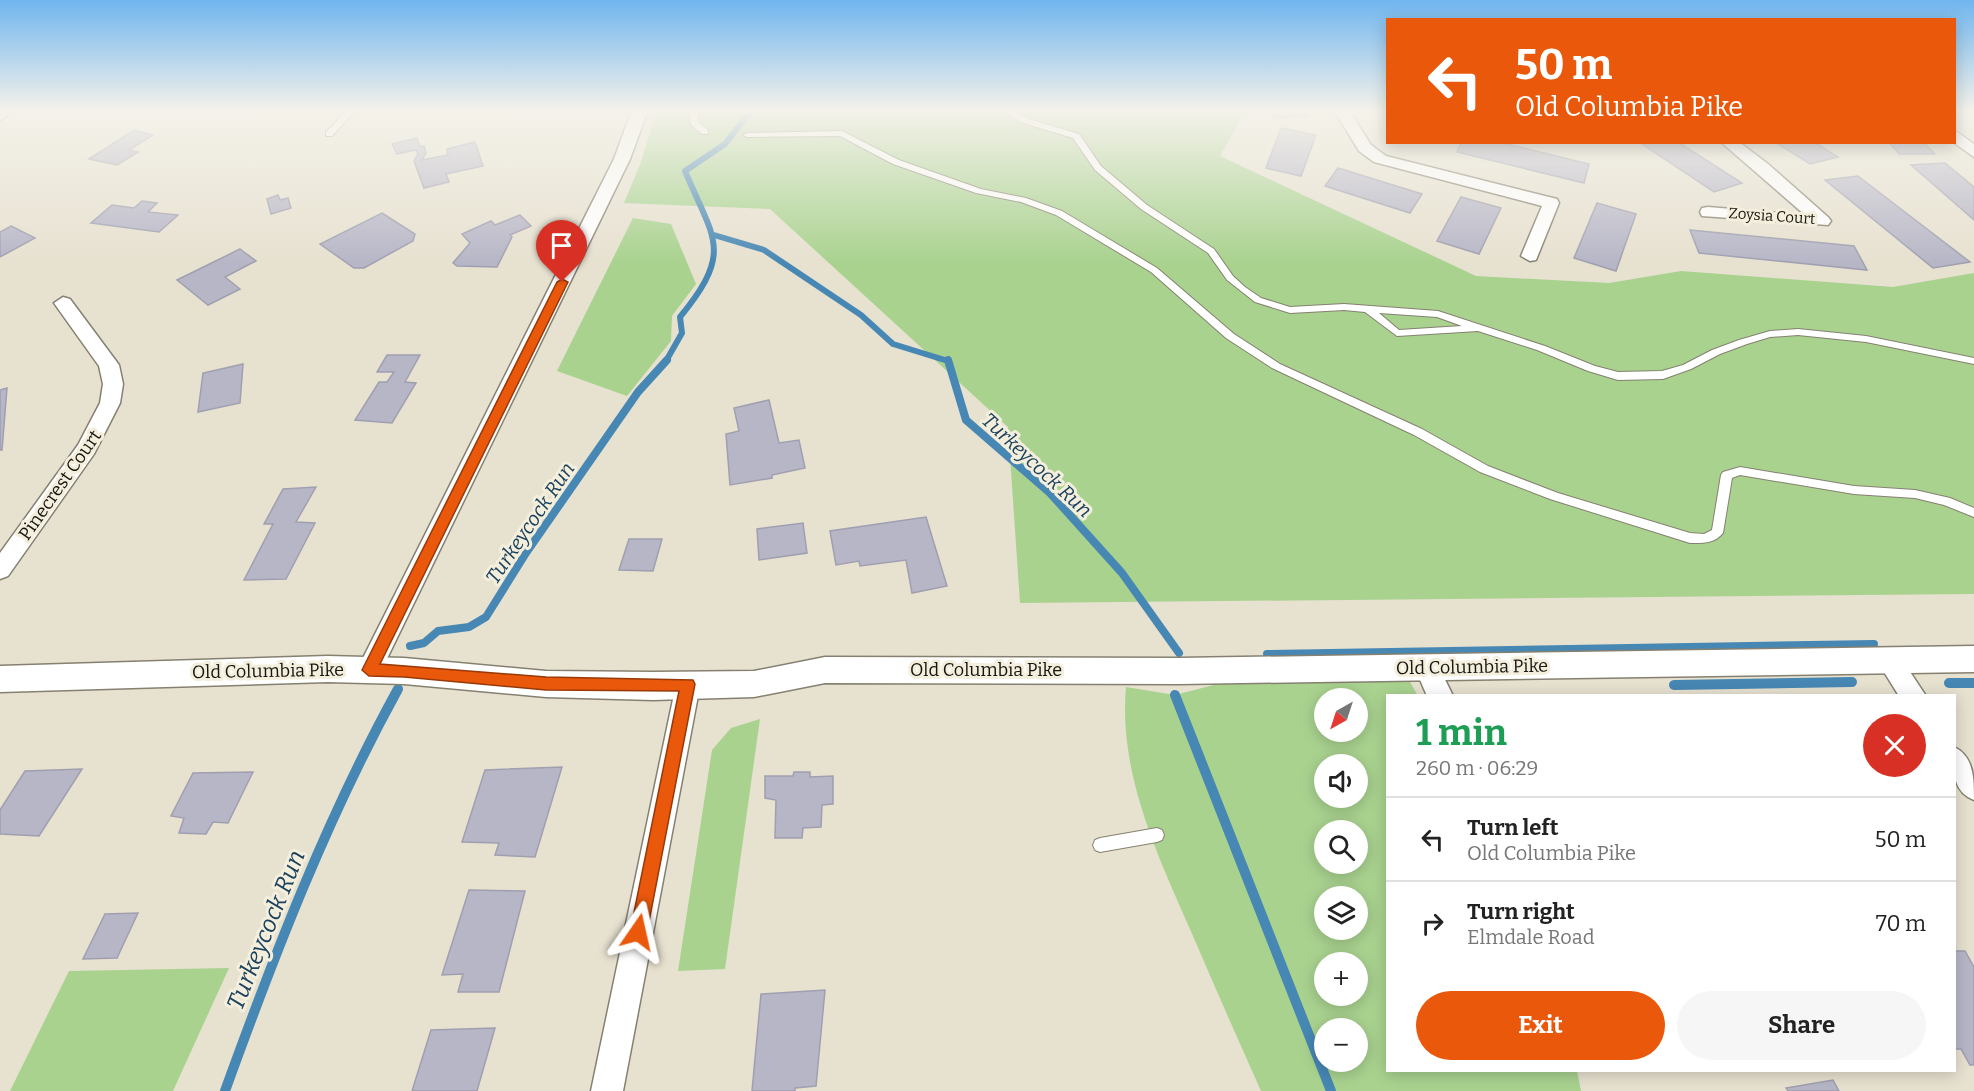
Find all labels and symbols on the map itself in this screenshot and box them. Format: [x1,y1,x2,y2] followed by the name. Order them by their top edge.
[1728,204,1817,228] street label: Zoysia Court
[536,220,587,282] pin
[977,408,1097,522] water label: Turkeycock Run
[14,425,106,544] street label: Pinecrest Court
[480,458,580,588] water label: Turkeycock Run
[1396,655,1548,679] street label: Old Columbia Pike
[192,659,344,683] street label: Old Columbia Pike
[910,659,1062,681] street label: Old Columbia Pike
[1314,688,1368,742] north arrow
[221,846,311,1014] water label: Turkeycock Run
[606,900,670,964] position arrow

